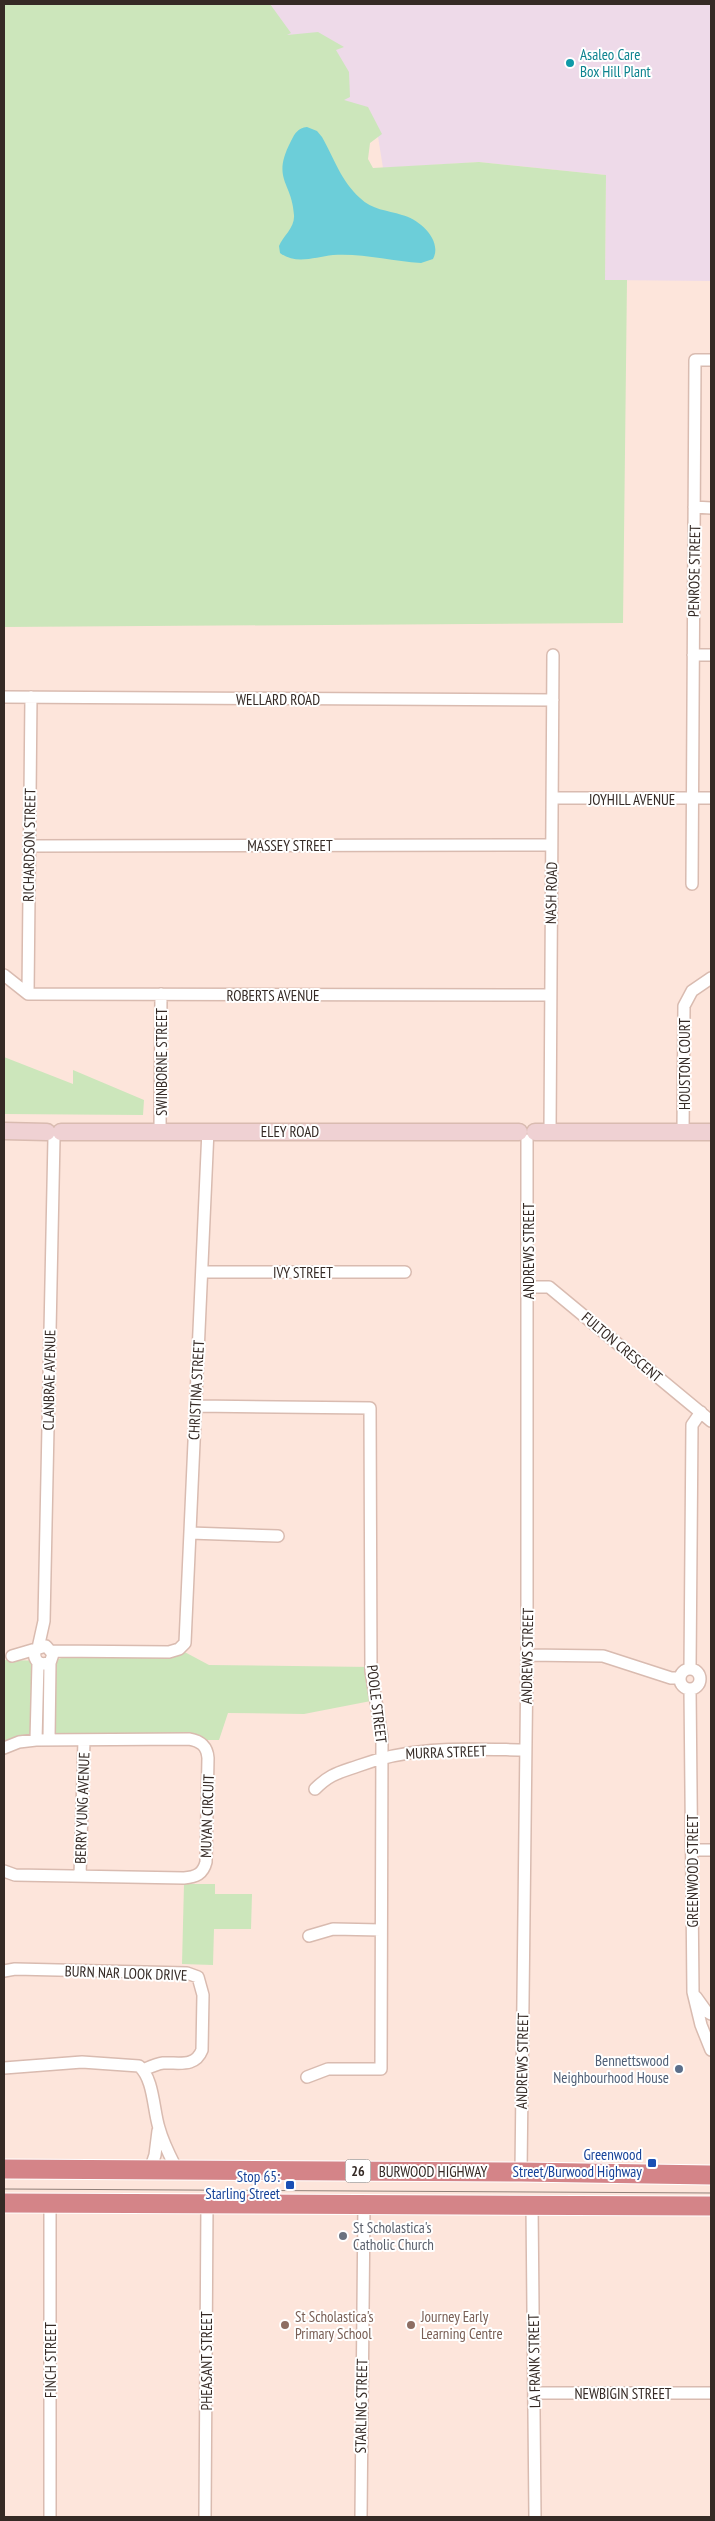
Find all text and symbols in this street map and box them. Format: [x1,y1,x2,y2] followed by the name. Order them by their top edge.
[580,45,651,81] place label: Asaleo Care Box Hill Plant
[564,57,576,69] marker: Asaleo Care Box Hill Plant
[684,524,704,617] street label: PENROSE STREET
[236,690,320,709] street label: WELLARD ROAD
[19,788,39,902] street label: RICHARDSON STREET
[588,790,675,809] street label: JOYHILL AVENUE
[247,836,333,855] street label: MASSEY STREET
[541,861,561,924] street label: NASH ROAD
[226,986,320,1005] street label: ROBERTS AVENUE
[152,1008,171,1116] street label: SWINBORNE STREET
[675,1018,694,1110] street label: HOUSTON COURT
[261,1122,319,1141] street label: ELEY ROAD
[519,1203,538,1299] street label: ANDREWS STREET
[273,1263,333,1282] street label: IVY STREET
[578,1308,666,1386] street label: FULTON CRESCENT
[39,1329,59,1431] street label: CLANBRAE AVENUE
[184,1339,208,1440] street label: CHRISTINA STREET
[517,1607,537,1704] street label: ANDREWS STREET
[363,1664,391,1745] street label: POOLE STREET
[405,1741,487,1763] street label: MURRA STREET
[71,1752,93,1864] street label: BERRY YUNG AVENUE
[196,1774,218,1858] street label: MUYAN CIRCUIT
[683,1814,702,1927] street label: GREENWOOD STREET
[64,1961,188,1985] street label: BURN NAR LOOK DRIVE
[512,2012,532,2109] street label: ANDREWS STREET
[553,2051,669,2087] place label: Bennettswood Neighbourhood House
[673,2063,685,2075] marker: Bennettswood Neighbourhood House
[513,2145,642,2181] place label: Greenwood Street/Burwood Highway
[646,2157,658,2169] marker: Greenwood Street/Burwood Highway
[346,2160,370,2182] road number: 26
[379,2162,487,2181] street label: BURWOOD HIGHWAY
[205,2167,280,2203] place label: Stop 65: Starling Street
[284,2179,296,2191] marker: Stop 65: Starling Street
[353,2218,434,2254] place label: St Scholastica's Catholic Church
[337,2230,349,2242] marker: St Scholastica's Catholic Church
[295,2307,374,2343] place label: St Scholastica's Primary School
[420,2307,503,2343] place label: Journey Early Learning Centre
[197,2311,216,2411] street label: PHEASANT STREET
[524,2313,544,2408] street label: LA FRANK STREET
[279,2319,291,2331] marker: St Scholastica's Primary School
[405,2319,417,2331] marker: Journey Early Learning Centre
[41,2322,60,2398] street label: FINCH STREET
[351,2358,371,2454] street label: STARLING STREET
[574,2384,672,2403] street label: NEWBIGIN STREET

